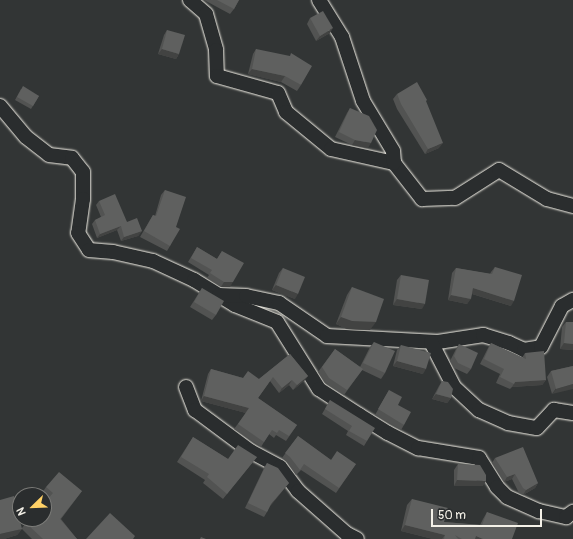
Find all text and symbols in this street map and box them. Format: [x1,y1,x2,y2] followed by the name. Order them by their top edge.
[12,487,52,527] north arrow
[433,501,544,527] scale bar
[14,506,29,517] text: N
[438,508,466,523] text: 50 m

